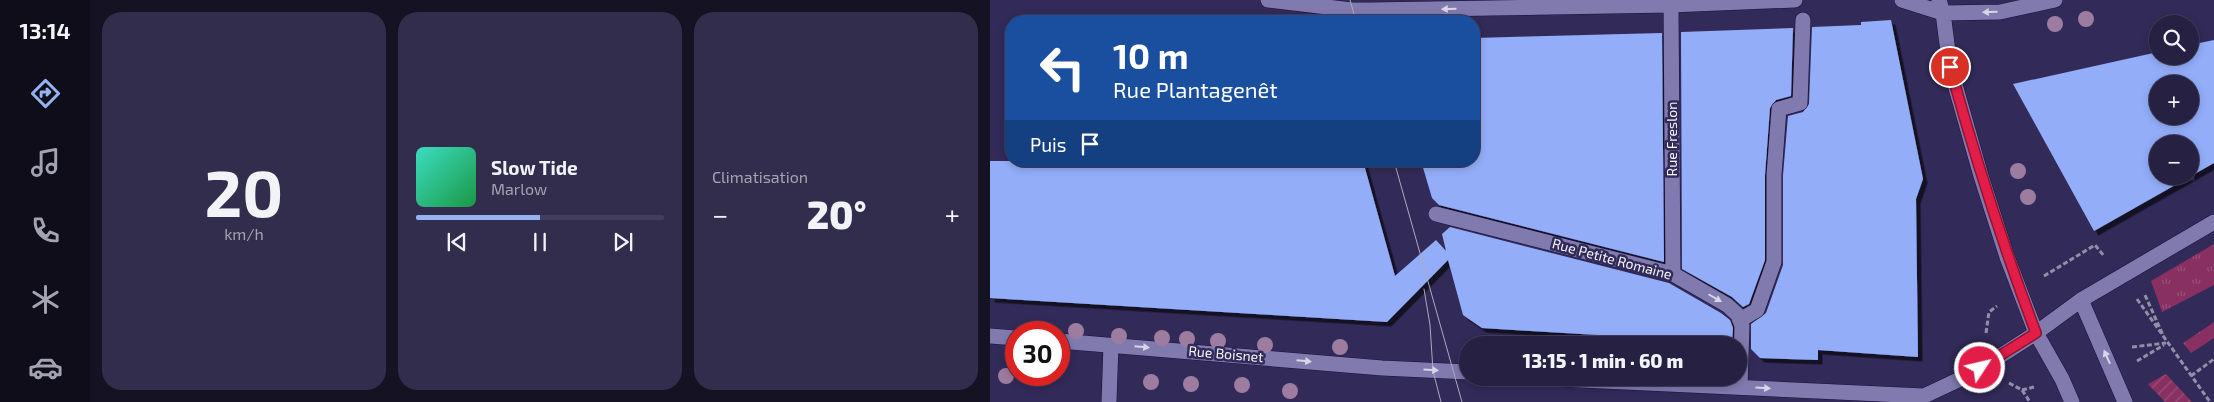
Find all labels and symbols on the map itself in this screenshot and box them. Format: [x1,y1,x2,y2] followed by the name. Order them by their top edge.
[1441,5,1457,13] one-way arrow
[1982,8,1998,16] one-way arrow
[1929,46,1971,88] pin
[1663,102,1680,176] street label: Rue Freslon
[1550,234,1674,283] street label: Rue Petite Romaine
[1708,294,1721,303] one-way arrow
[1005,321,1070,386] speed limit sign: 30
[1953,341,2005,393] position arrow
[1188,342,1264,365] street label: Rue Boisnet
[1135,343,1151,351] one-way arrow
[2102,350,2110,364] one-way arrow
[1296,357,1312,365] one-way arrow
[1423,367,1439,375] one-way arrow
[1755,385,1771,393] one-way arrow

